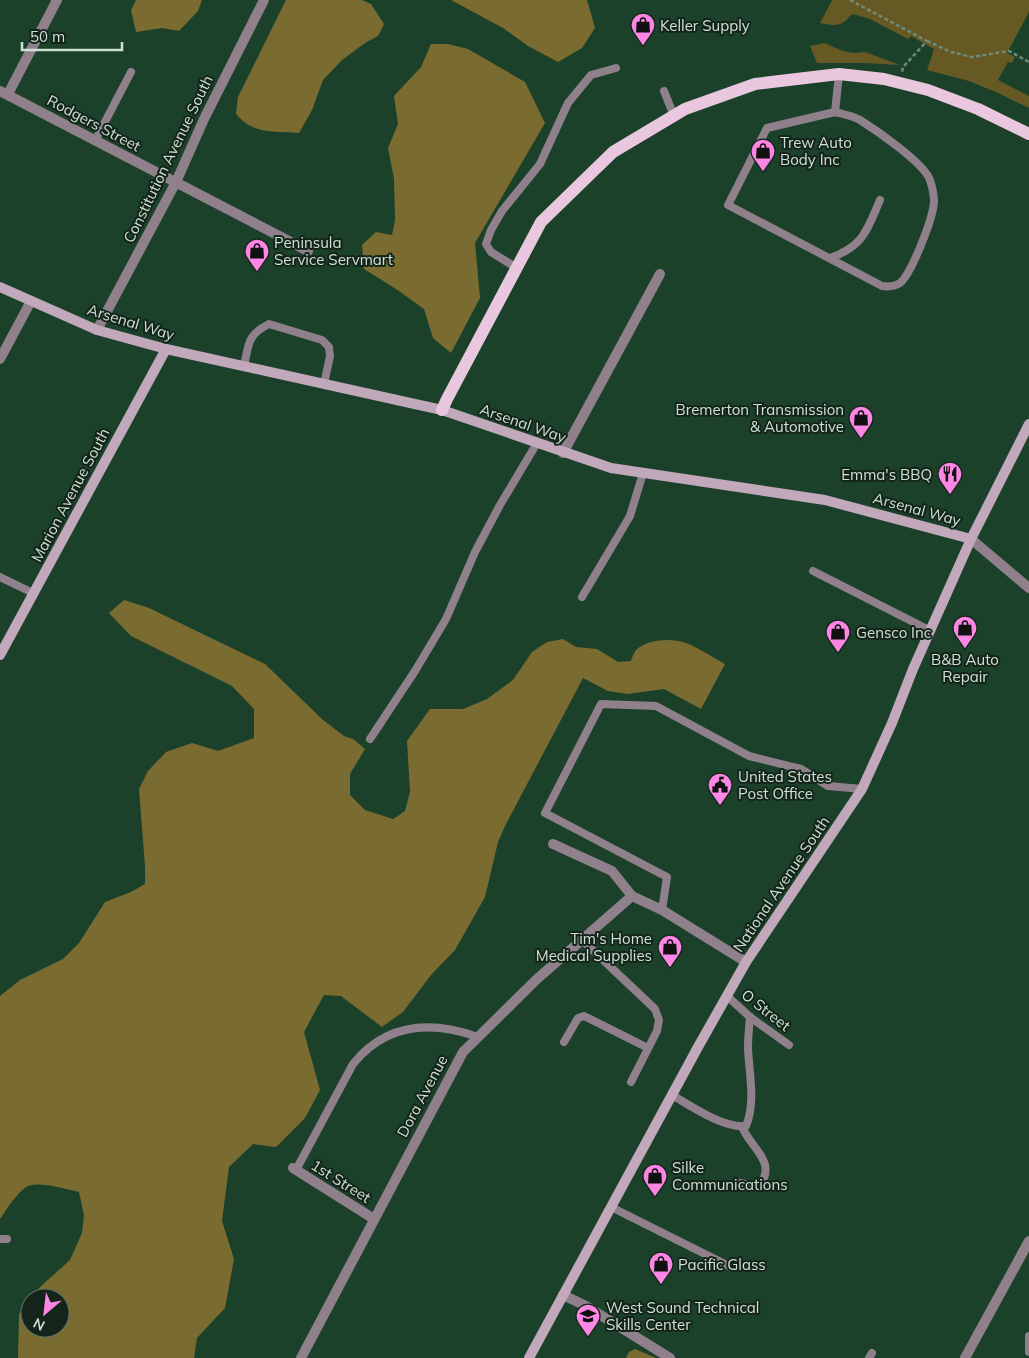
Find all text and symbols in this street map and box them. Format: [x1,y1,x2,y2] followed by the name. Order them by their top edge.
[630,12,656,46] shop icon: Keller Supply
[660,16,750,35] place label: Keller Supply
[22,20,122,52] scale bar
[30,27,65,46] text: 50 m
[119,72,217,246] street label: Constitution Avenue South
[44,90,144,156] street label: Rodgers Street
[780,133,852,169] place label: Trew Auto Body Inc
[750,138,776,172] shop icon: Trew Auto Body Inc
[274,233,393,269] place label: Peninsula Service Servmart
[244,238,270,272] shop icon: Peninsula Service Servmart
[85,300,177,344] street label: Arsenal Way
[477,399,569,447] street label: Arsenal Way
[676,400,844,436] place label: Bremerton Transmission & Automotive
[848,405,874,439] shop icon: Bremerton Transmission & Automotive
[27,425,113,565] street label: Marion Avenue South
[937,461,963,495] restaurant icon: Emma's BBQ
[841,465,932,484] place label: Emma's BBQ
[871,488,963,530] street label: Arsenal Way
[952,615,978,649] shop icon: B&B Auto Repair
[825,619,851,653] shop icon: Gensco Inc
[856,623,931,642] place label: Gensco Inc
[931,650,999,686] place label: B&B Auto Repair
[738,767,832,803] place label: United States Post Office
[707,772,733,806] public building icon: United States Post Office
[728,813,834,955] street label: National Avenue South
[536,929,652,965] place label: Tim's Home Medical Supplies
[657,934,683,968] shop icon: Tim's Home Medical Supplies
[738,985,794,1035] street label: O Street
[392,1052,452,1140] street label: Dora Avenue
[308,1155,374,1207] street label: 1st Street
[672,1158,788,1194] place label: Silke Communications
[642,1163,668,1197] shop icon: Silke Communications
[648,1251,674,1285] shop icon: Pacific Glass
[678,1255,766,1274] place label: Pacific Glass
[20,1288,70,1338] north arrow
[606,1298,759,1334] place label: West Sound Technical Skills Center
[575,1303,601,1337] school or university icon: West Sound Technical Skills Center
[30,1314,48,1335] text: N

